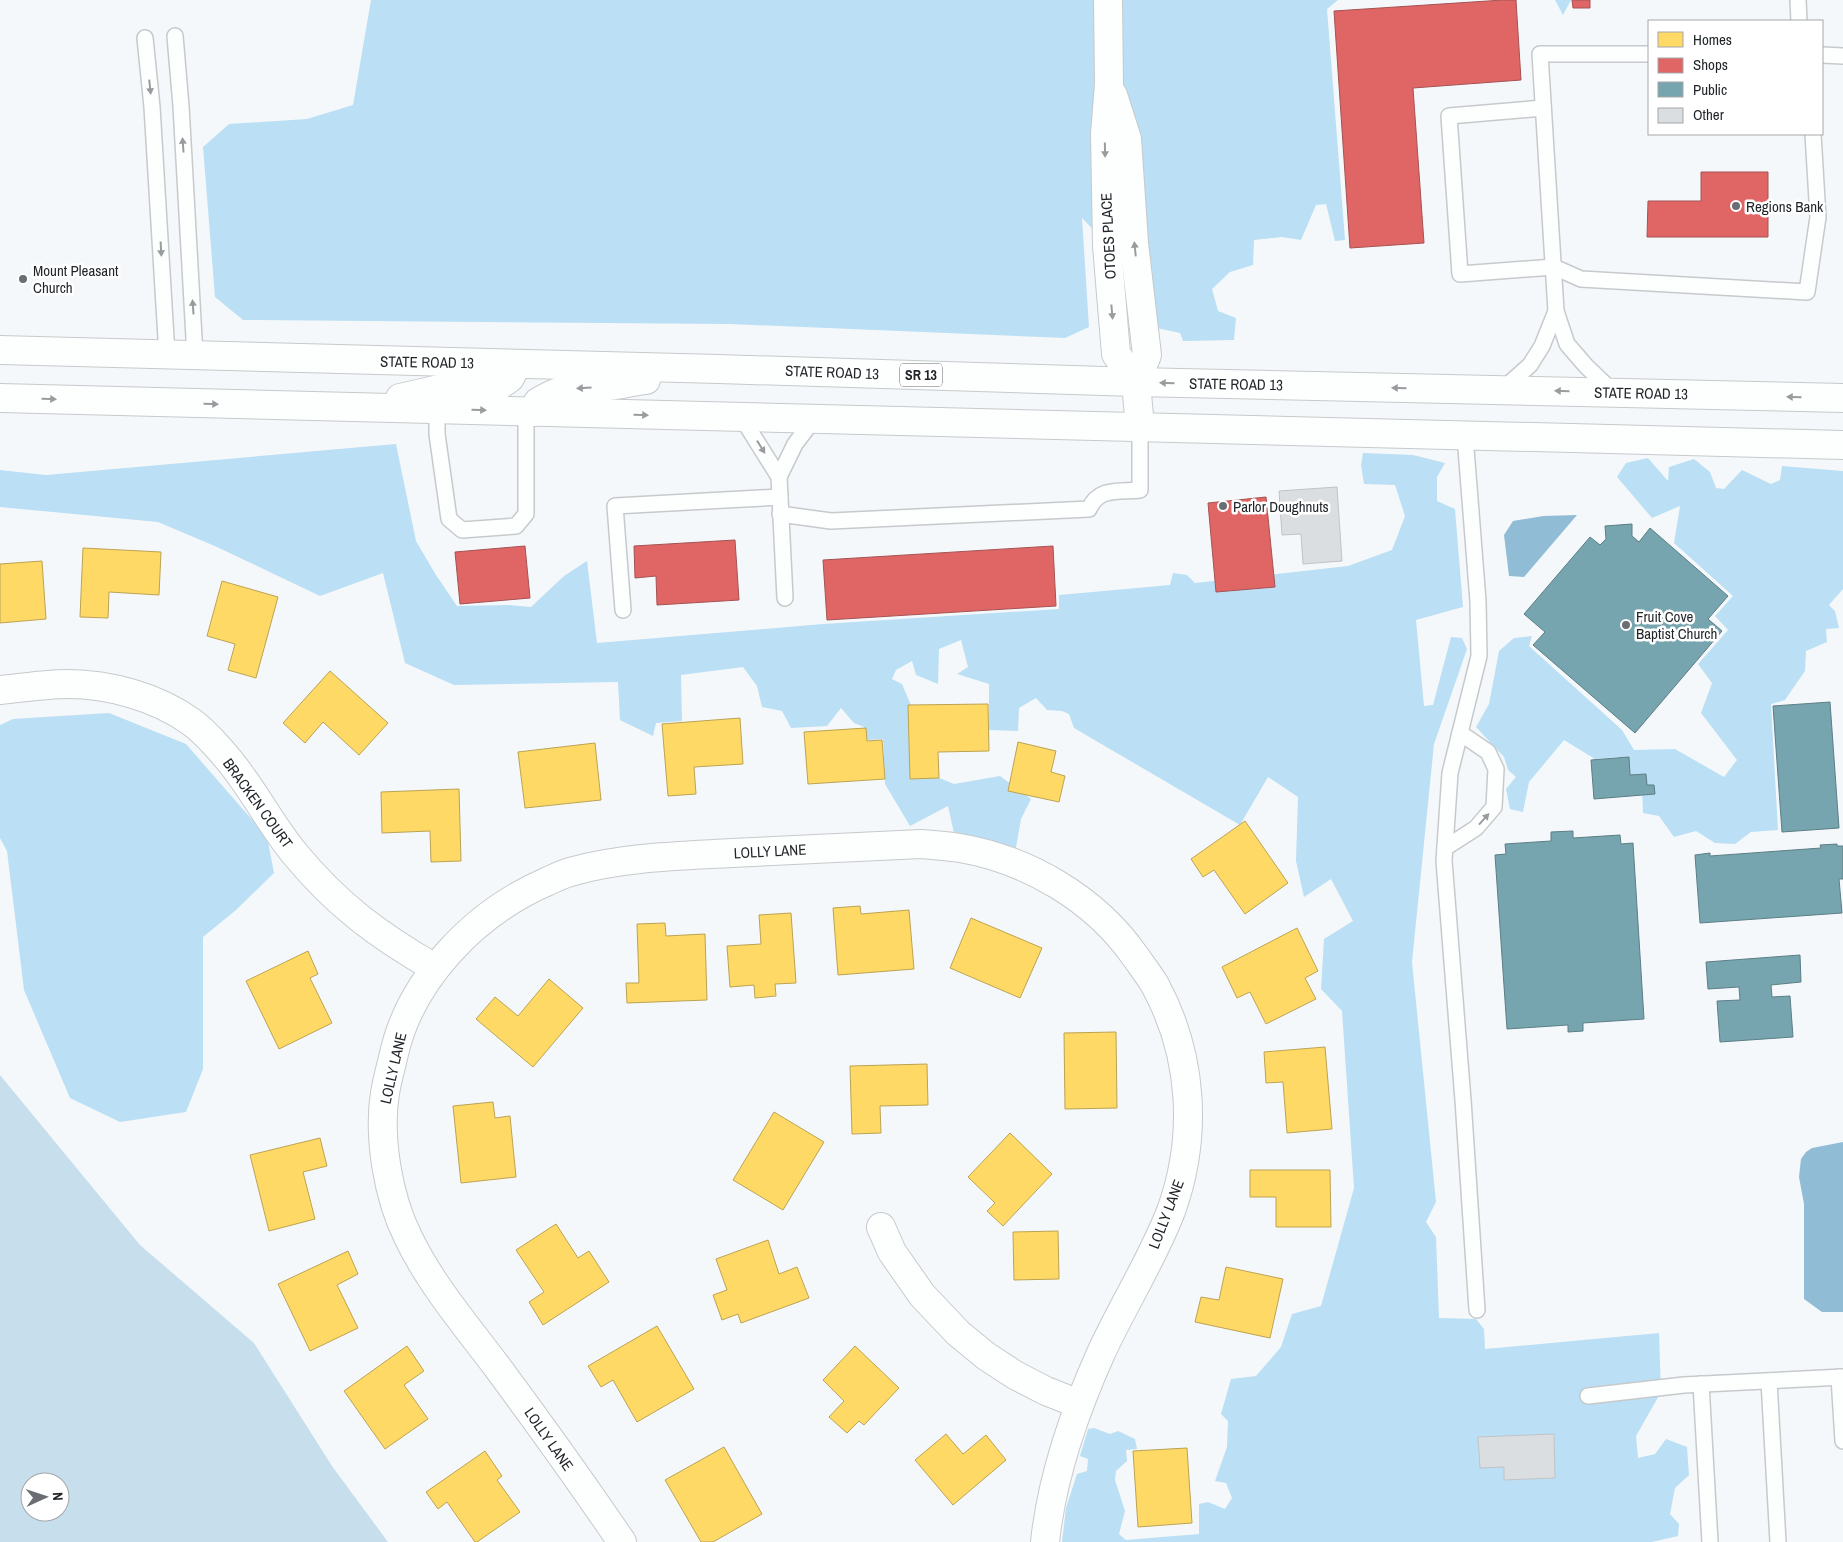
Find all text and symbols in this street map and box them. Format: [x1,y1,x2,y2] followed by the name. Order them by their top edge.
[1648,20,1823,135] legend
[1693,29,1732,50] text: Homes
[1693,54,1728,75] text: Shops
[146,79,154,95] one-way arrow
[1693,79,1727,100] text: Public
[1693,104,1724,125] text: Other
[179,137,187,153] one-way arrow
[1101,142,1109,158] one-way arrow
[1095,192,1121,280] street label: OTOES PLACE
[1746,196,1824,217] place label: Regions Bank
[1730,200,1742,212] marker: Regions Bank
[157,241,165,257] one-way arrow
[1131,241,1139,257] one-way arrow
[33,260,119,298] place label: Mount Pleasant Church
[17,273,29,285] marker: Mount Pleasant Church
[189,299,197,315] one-way arrow
[1109,305,1117,321] one-way arrow
[380,351,474,373] street label: STATE ROAD 13
[785,360,879,384] street label: STATE ROAD 13
[900,364,942,386] road number: SR 13
[1189,373,1283,395] street label: STATE ROAD 13
[1159,378,1175,386] one-way arrow
[1594,382,1688,404] street label: STATE ROAD 13
[1391,384,1407,392] one-way arrow
[576,385,592,393] one-way arrow
[1554,387,1570,395] one-way arrow
[1786,393,1802,401] one-way arrow
[41,396,57,404] one-way arrow
[203,400,219,408] one-way arrow
[471,407,487,415] one-way arrow
[633,411,649,419] one-way arrow
[756,440,765,454] one-way arrow
[1233,496,1329,517] place label: Parlor Doughnuts
[1217,500,1229,512] marker: Parlor Doughnuts
[1636,606,1717,644] place label: Fruit Cove Baptist Church
[1620,619,1632,631] marker: Fruit Cove Baptist Church
[218,754,298,853] street label: BRACKEN COURT
[1478,812,1489,825] one-way arrow
[733,839,807,863] street label: LOLLY LANE
[375,1030,411,1106] street label: LOLLY LANE
[1143,1176,1189,1252] street label: LOLLY LANE
[520,1403,578,1475] street label: LOLLY LANE
[20,1472,70,1522] north arrow
[49,1492,67,1501] text: N

